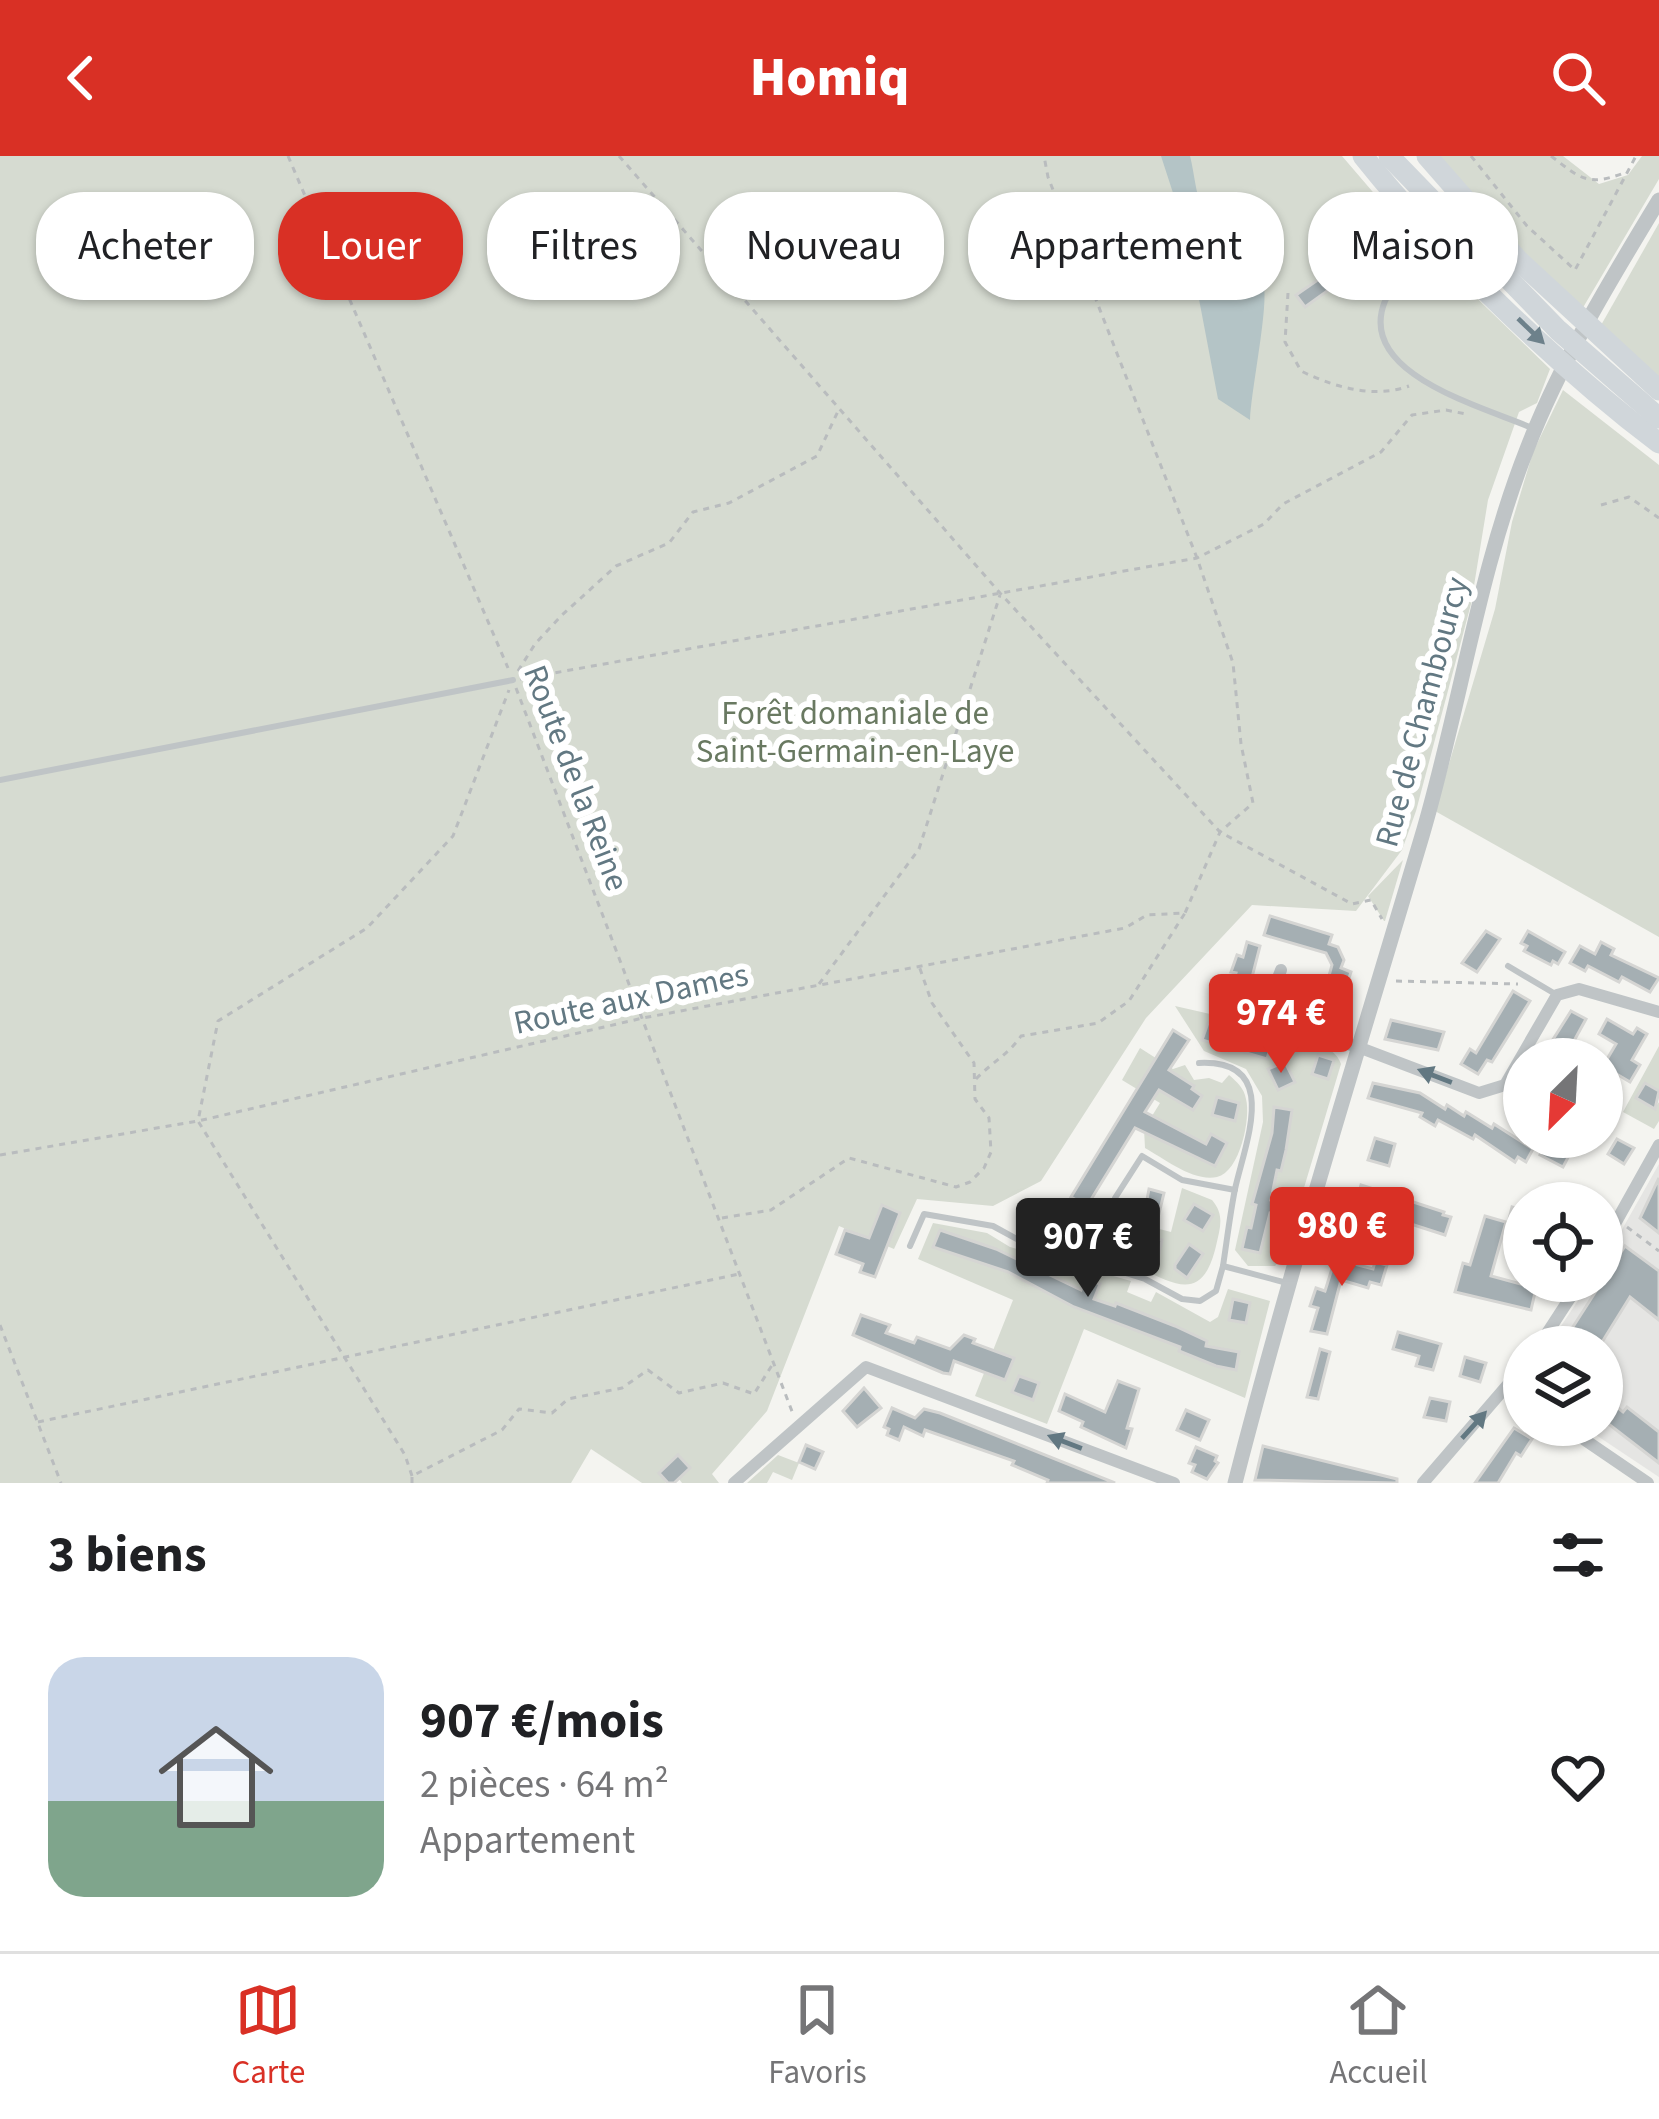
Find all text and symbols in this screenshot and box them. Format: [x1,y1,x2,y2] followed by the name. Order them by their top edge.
[750,40,909,117] text: Homiq
[48,45,114,111] icon: back
[1545,45,1611,111] icon: search
[36,192,254,300] chip: Acheter
[278,192,463,300] chip: Louer
[487,192,680,300] chip: Filtres
[704,192,944,300] chip: Nouveau
[968,192,1284,300] chip: Appartement
[1308,192,1518,300] chip: Maison
[1516,317,1545,345] one-way arrow
[1363,571,1481,852] street label: Rue de Chambourcy
[511,658,641,898] street label: Route de la Reine
[696,690,1014,775] park label: Forêt domaniale de Saint-Germain-en-Laye
[510,951,752,1047] street label: Route aux Dames
[1197,974,1365,1076] pin: 974 €
[1236,985,1326,1041] text: 974 €
[1503,1038,1623,1158] north arrow
[1503,1038,1623,1446] map controls
[1417,1066,1453,1085] one-way arrow
[1503,1182,1623,1302] button: locate
[1258,1187,1426,1289] pin: 980 €
[1004,1198,1172,1300] pin: 907 €
[1297,1198,1387,1254] text: 980 €
[1043,1209,1133,1265] text: 907 €
[1503,1326,1623,1446] button: layers
[1460,1410,1487,1440] one-way arrow
[1046,1431,1082,1450] one-way arrow
[48,1519,207,1591] text: 3 biens
[1545,1522,1611,1588] icon: filters
[420,1685,664,1757] text: 907 €/mois
[144,1705,288,1849] icon: home
[1545,1744,1611,1810] icon: heart
[420,1757,669,1813] text: 2 pièces · 64 m²
[420,1813,635,1869] text: Appartement
[231,1977,305,2096] tab: Carte
[768,1977,867,2096] tab: Favoris
[1329,1977,1428,2096] tab: Accueil

